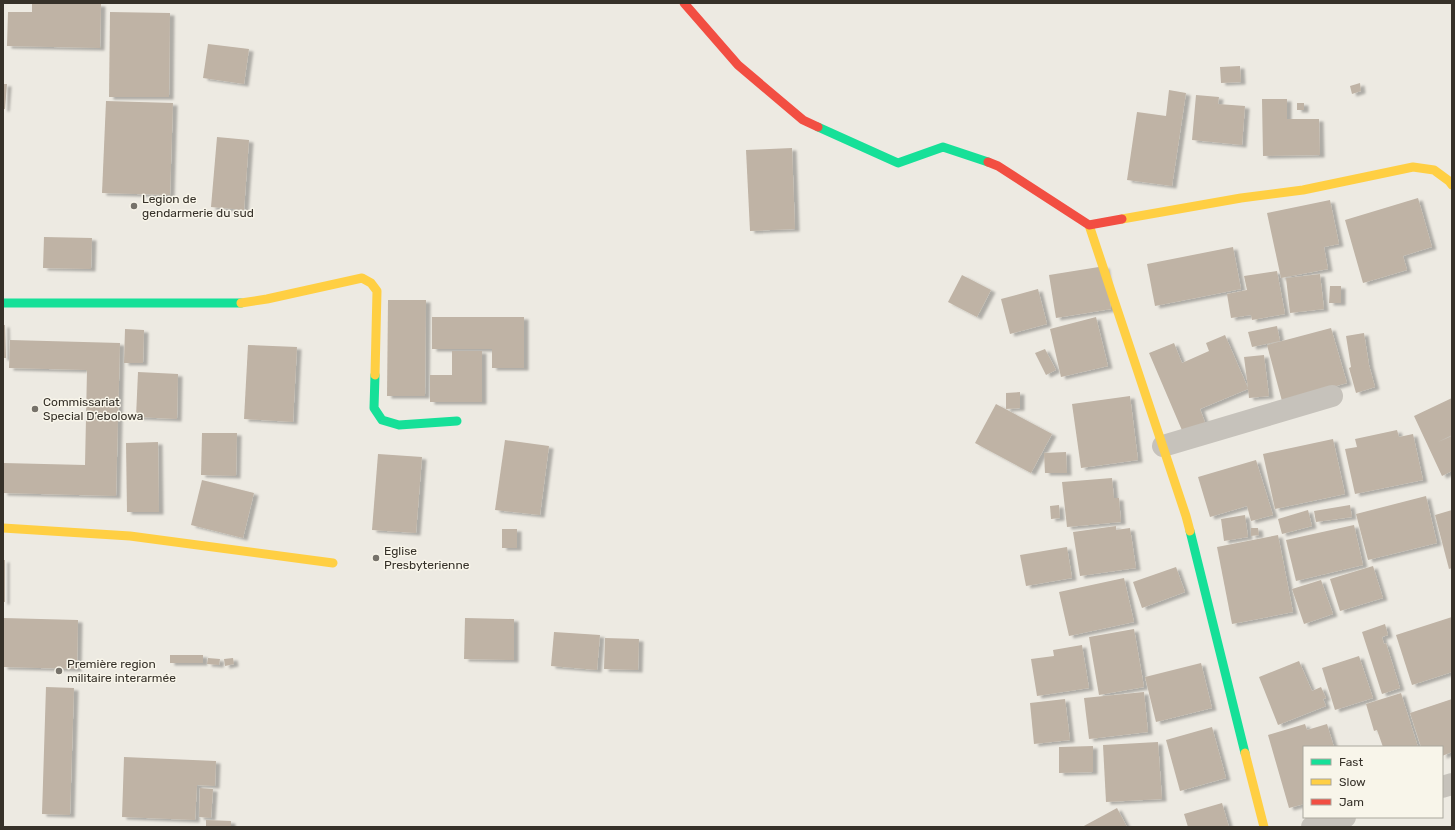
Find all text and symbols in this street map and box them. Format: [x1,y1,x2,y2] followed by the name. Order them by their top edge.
[142,192,254,220] place label: Legion de gendarmerie du sud
[129,201,139,211] marker: Legion de gendarmerie du sud
[43,395,143,423] place label: Commissariat Special D’ebolowa
[30,404,40,414] marker: Commissariat Special D’ebolowa
[384,544,470,572] place label: Eglise Presbyterienne
[371,553,381,563] marker: Eglise Presbyterienne
[67,657,176,685] place label: Première region militaire interarmée
[54,666,64,676] marker: Première region militaire interarmée
[1303,746,1443,818] legend
[1339,755,1363,769] text: Fast
[1339,775,1366,789] text: Slow
[1339,795,1364,809] text: Jam

